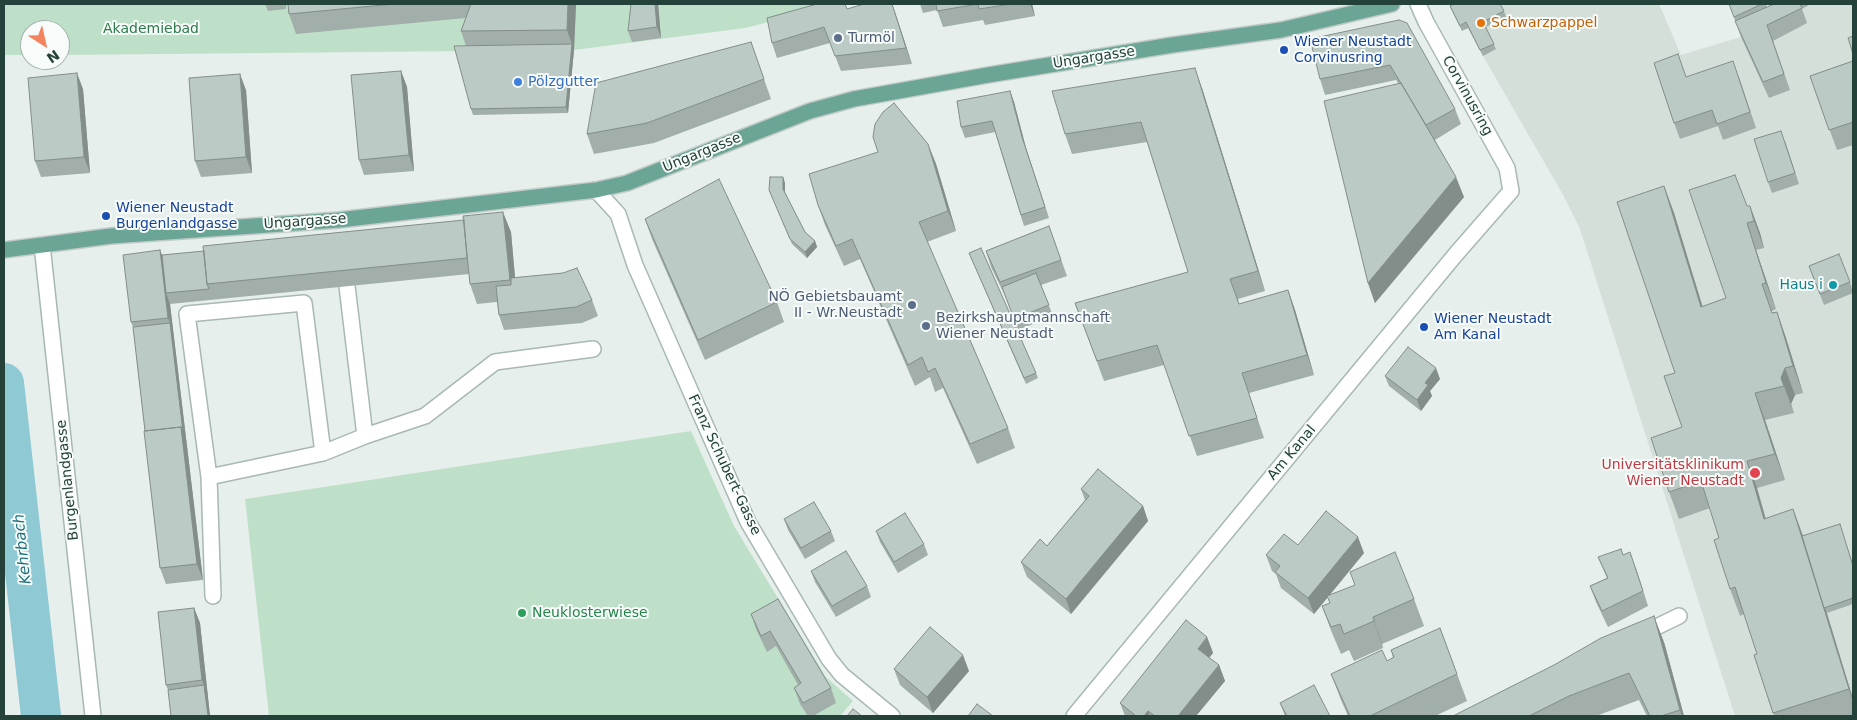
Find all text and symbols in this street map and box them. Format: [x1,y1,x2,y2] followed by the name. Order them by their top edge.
[1491,15,1597,31] place label: Schwarzpappel
[1475,17,1487,29] marker: Schwarzpappel
[20,20,70,70] north arrow
[103,21,199,37] park label: Akademiebad
[848,30,895,46] place label: Turmöl
[832,32,844,44] marker: Turmöl
[1294,34,1411,66] place label: Wiener Neustadt Corvinusring
[1052,43,1136,73] street label: Ungargasse
[1278,44,1290,56] marker: Wiener Neustadt Corvinusring
[44,47,62,66] text: N
[1438,53,1496,139] street label: Corvinusring
[528,74,599,90] place label: Pölzgutter
[512,76,524,88] marker: Pölzgutter
[660,130,744,176] street label: Ungargasse
[116,200,237,232] place label: Wiener Neustadt Burgenlandgasse
[100,210,112,222] marker: Wiener Neustadt Burgenlandgasse
[263,211,347,233] street label: Ungargasse
[1779,277,1823,293] place label: Haus i
[1827,279,1839,291] marker: Haus i
[768,289,902,322] place label: NÖ Gebietsbauamt II - Wr.Neustadt
[906,299,918,311] marker: NÖ Gebietsbauamt II - Wr.Neustadt
[936,310,1110,342] place label: Bezirkshauptmannschaft Wiener Neustadt
[1434,311,1551,344] place label: Wiener Neustadt Am Kanal
[920,320,932,332] marker: Bezirkshauptmannschaft Wiener Neustadt
[1418,321,1430,333] marker: Wiener Neustadt Am Kanal
[684,392,764,538] street label: Franz Schubert-Gasse
[53,419,83,541] street label: Burgenlandgasse
[1264,422,1320,484] street label: Am Kanal
[1601,457,1744,490] place label: Universitätsklinikum Wiener Neustadt
[1748,466,1762,480] marker: Universitätsklinikum Wiener Neustadt
[10,513,36,585] water label: Kehrbach
[532,605,648,621] place label: Neuklosterwiese
[516,607,528,619] marker: Neuklosterwiese

